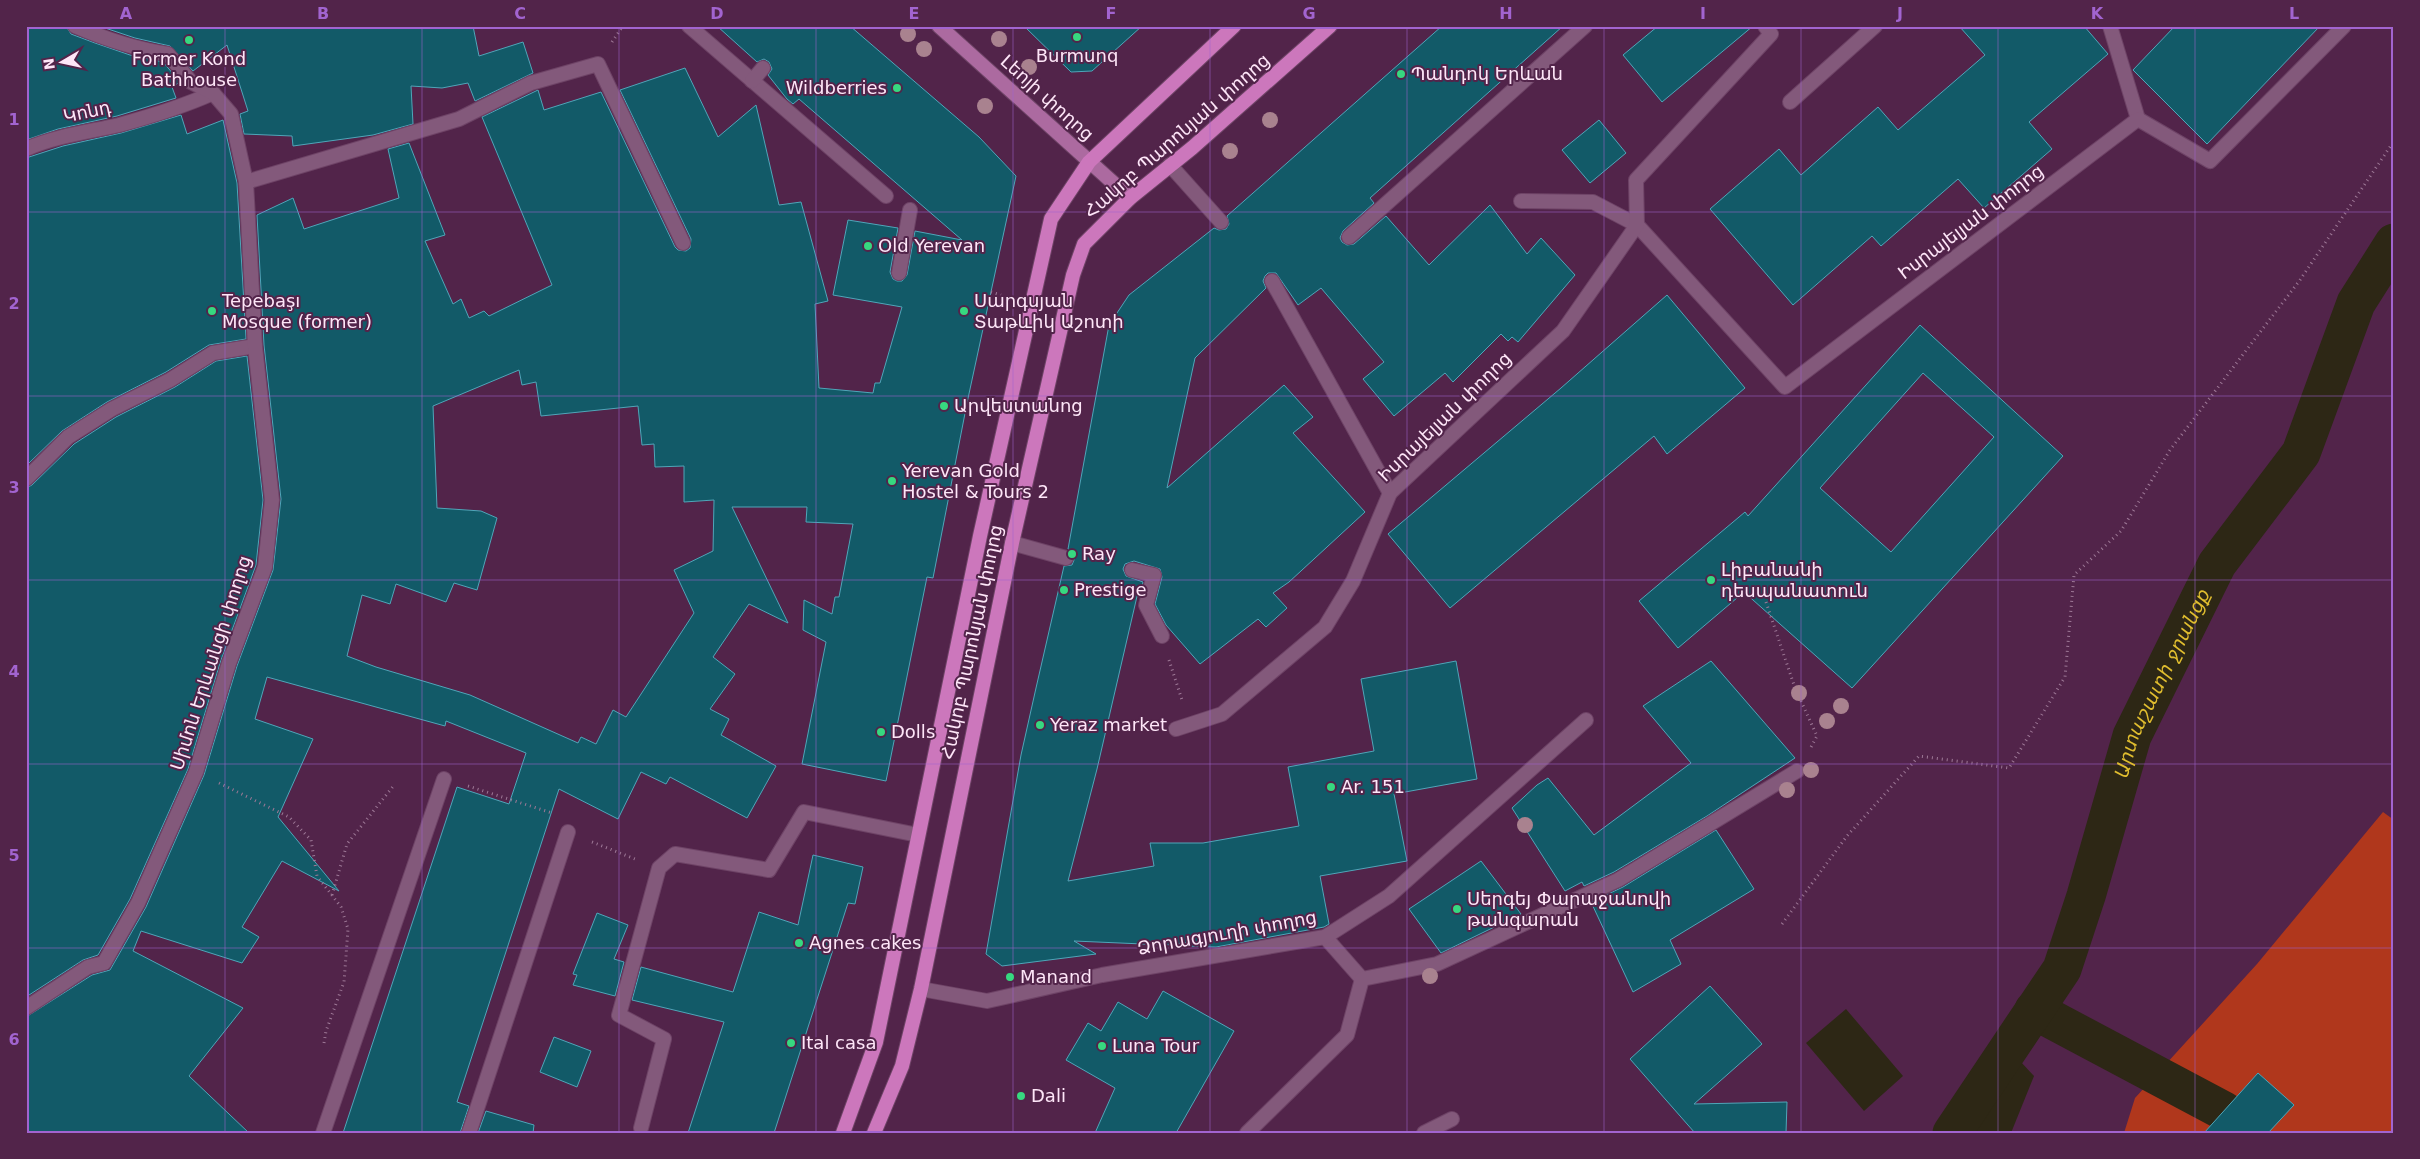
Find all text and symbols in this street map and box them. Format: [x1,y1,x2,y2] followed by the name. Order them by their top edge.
[120,4,133,23] text: A
[317,4,329,23] text: B
[514,4,526,23] text: C
[710,4,724,23] text: D
[909,4,919,23] text: E
[1106,4,1116,23] text: F
[1302,4,1316,23] text: G
[1499,4,1513,23] text: H
[1700,4,1706,23] text: I
[1896,4,1903,23] text: J
[2091,4,2104,23] text: K
[2289,4,2299,23] text: L
[1071,31,1083,43] marker: Burmunq
[183,34,195,46] marker: Former Kond Bathhouse
[38,38,88,88] north arrow
[1036,45,1118,66] place label: Burmunq
[132,48,246,90] place label: Former Kond Bathhouse
[1080,49,1274,222] street label: Հակոբ Պարոնյան փողոց
[997,50,1098,145] street label: Լեոյի փողոց
[40,57,58,71] text: N
[1411,63,1563,84] place label: Պանդոկ Երևան
[1395,68,1407,80] marker: Պանդոկ Երևան
[786,77,887,98] place label: Wildberries
[891,82,903,94] marker: Wildberries
[61,96,113,127] street label: Կոնդ
[8,110,20,129] text: 1
[1894,160,2048,283] street label: Իսրայելյան փողոց
[878,235,985,256] place label: Old Yerevan
[862,240,874,252] marker: Old Yerevan
[221,290,372,332] place label: Tepebaşı Mosque (former)
[974,290,1124,332] place label: Սարգսյան Տաթևիկ Աշոտի
[8,294,20,313] text: 2
[206,305,218,317] marker: Tepebaşı Mosque (former)
[958,305,970,317] marker: Սարգսյան Տաթևիկ Աշոտի
[1374,348,1515,486] street label: Իսրայելյան փողոց
[954,395,1083,416] place label: Արվեստանոց
[938,400,950,412] marker: Արվեստանոց
[901,460,1049,502] place label: Yerevan Gold Hostel & Tours 2
[886,475,898,487] marker: Yerevan Gold Hostel & Tours 2
[8,478,20,497] text: 3
[936,523,1007,761] street label: Հակոբ Պարոնյան փողոց
[1082,543,1116,564] place label: Ray
[1066,548,1078,560] marker: Ray
[166,553,255,773] street label: Սիմոն Երևանցի փողոց
[1721,559,1868,601] place label: Լիբանանի դեսպանատուն
[1705,574,1717,586] marker: Լիբանանի դեսպանատուն
[1074,579,1147,600] place label: Prestige
[1058,584,1070,596] marker: Prestige
[2110,585,2214,780] water label: Արտաշատի ջրանցք
[8,662,20,681] text: 4
[1049,714,1167,735] place label: Yeraz market
[1034,719,1046,731] marker: Yeraz market
[891,721,935,742] place label: Dolls
[875,726,887,738] marker: Dolls
[1341,776,1405,797] place label: Ar. 151
[1325,781,1337,793] marker: Ar. 151
[8,846,20,865] text: 5
[1467,888,1671,930] place label: Սերգեյ Փարաջանովի թանգարան
[1451,903,1463,915] marker: Սերգեյ Փարաջանովի թանգարան
[1136,906,1318,959] street label: Ձորագյուղի փողոց
[809,932,921,953] place label: Agnes cakes
[793,937,805,949] marker: Agnes cakes
[1020,966,1092,987] place label: Manand
[1004,971,1016,983] marker: Manand
[8,1030,20,1049] text: 6
[801,1032,876,1053] place label: Ital casa
[1112,1035,1200,1056] place label: Luna Tour
[785,1037,797,1049] marker: Ital casa
[1096,1040,1108,1052] marker: Luna Tour
[1031,1085,1066,1106] place label: Dali
[1015,1090,1027,1102] marker: Dali

